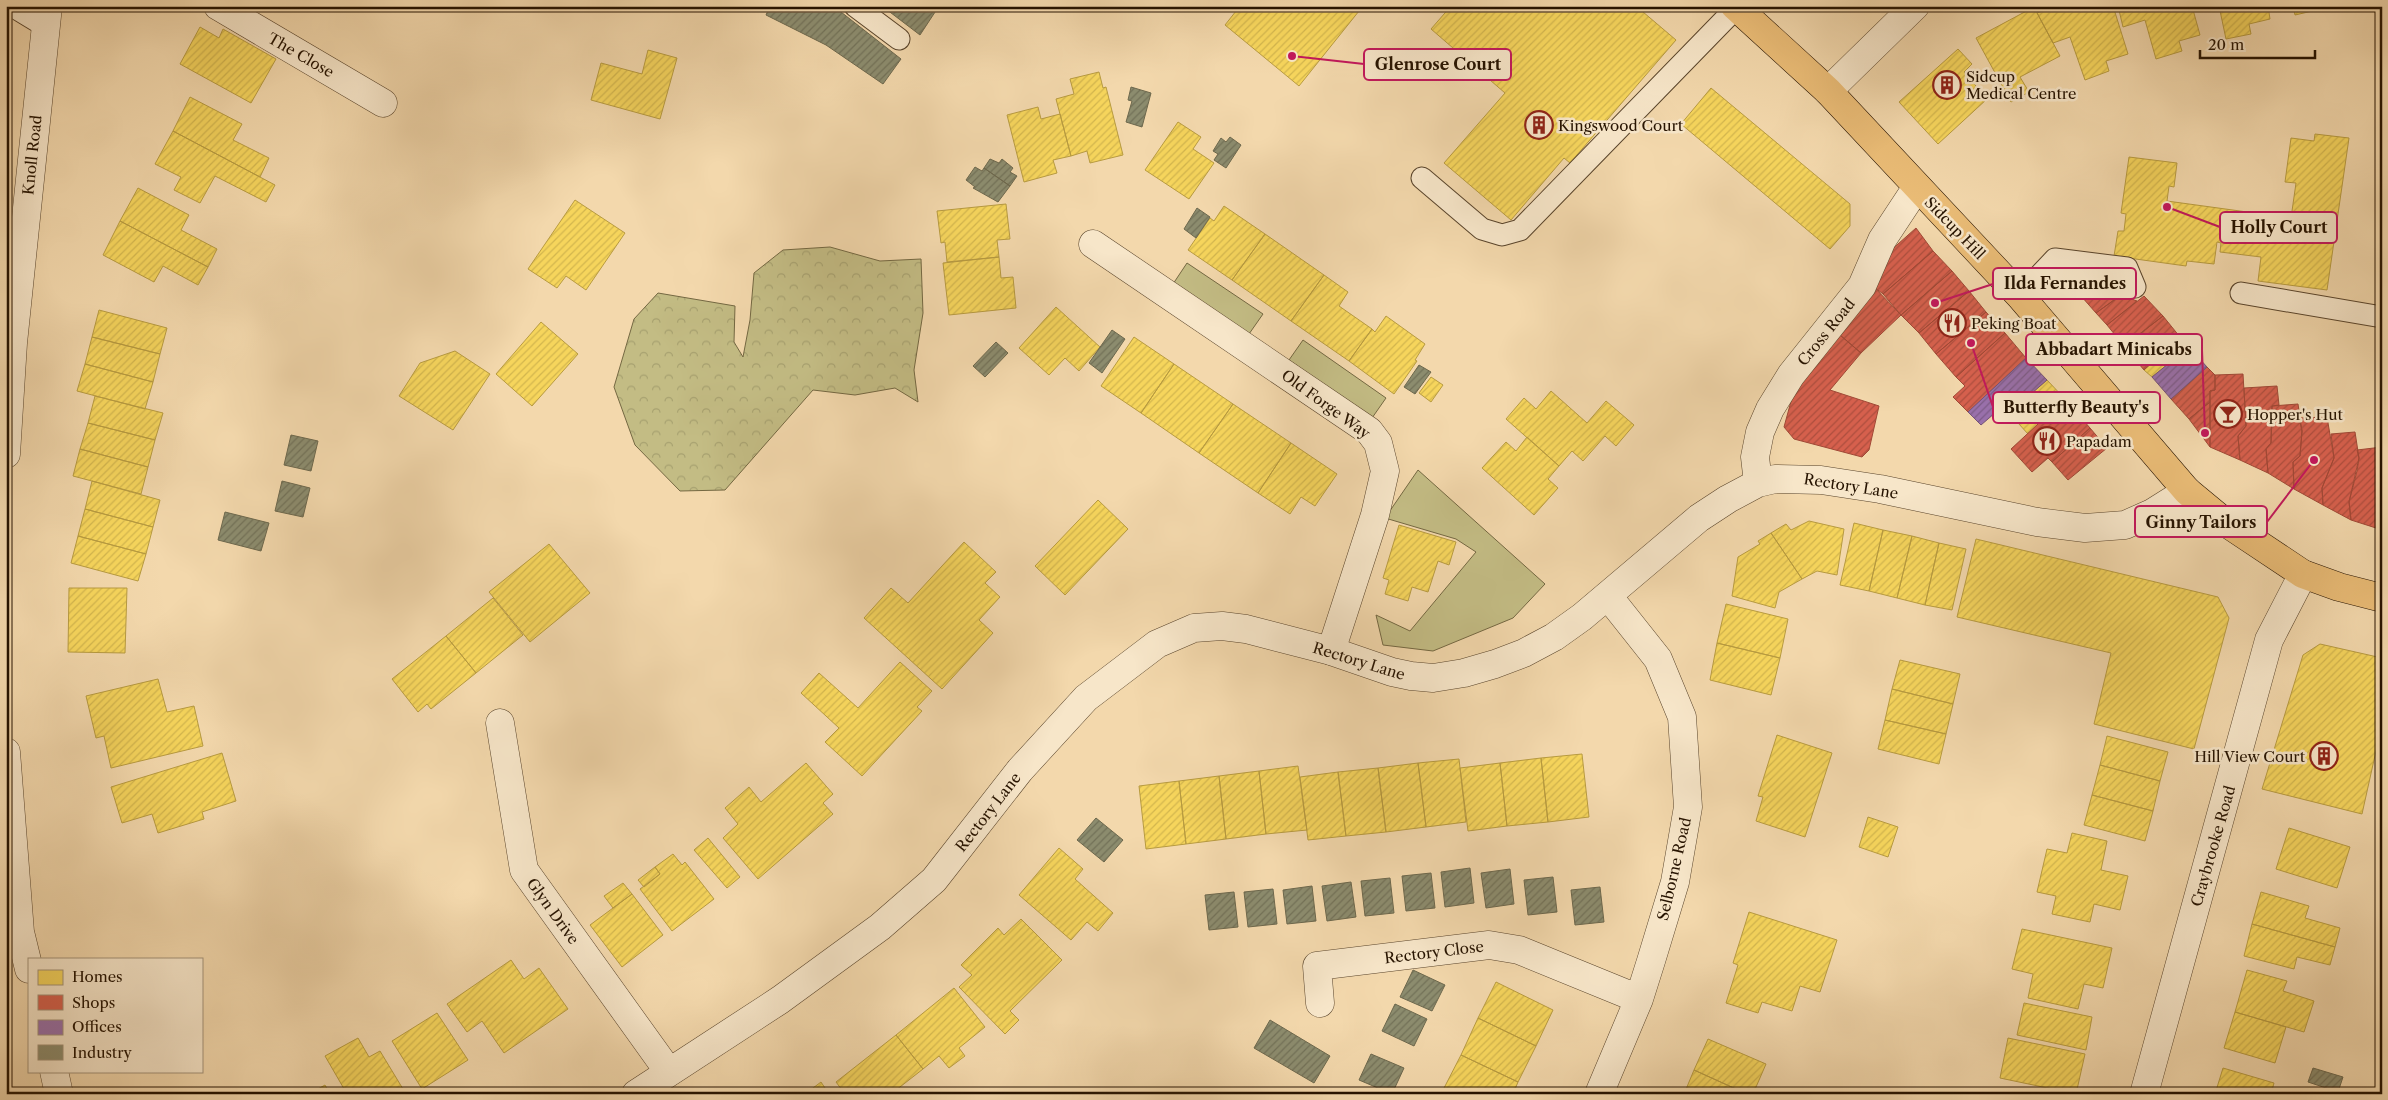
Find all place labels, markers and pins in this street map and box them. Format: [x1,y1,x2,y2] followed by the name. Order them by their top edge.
[1364,49,1511,80] callout: Glenrose Court
[1966,67,2076,103] place label: Sidcup Medical Centre
[1932,70,1962,100] building icon: Sidcup Medical Centre
[1524,110,1554,140] building icon: Kingswood Court
[1558,116,1684,135] place label: Kingswood Court
[2220,212,2337,243] callout: Holly Court
[1993,268,2136,299] callout: Ilda Fernandes
[1937,308,1967,338] restaurant icon: Peking Boat
[1971,314,2057,333] place label: Peking Boat
[2026,334,2202,365] callout: Abbadart Minicabs
[1993,392,2160,423] callout: Butterfly Beauty's
[2213,399,2243,429] bar icon: Hopper's Hut
[2247,405,2343,424] place label: Hopper's Hut
[2032,426,2062,456] restaurant icon: Papadam
[2066,432,2132,451] place label: Papadam
[2135,506,2267,537] callout: Ginny Tailors
[2309,741,2339,771] building icon: Hill View Court
[2194,747,2306,766] place label: Hill View Court

